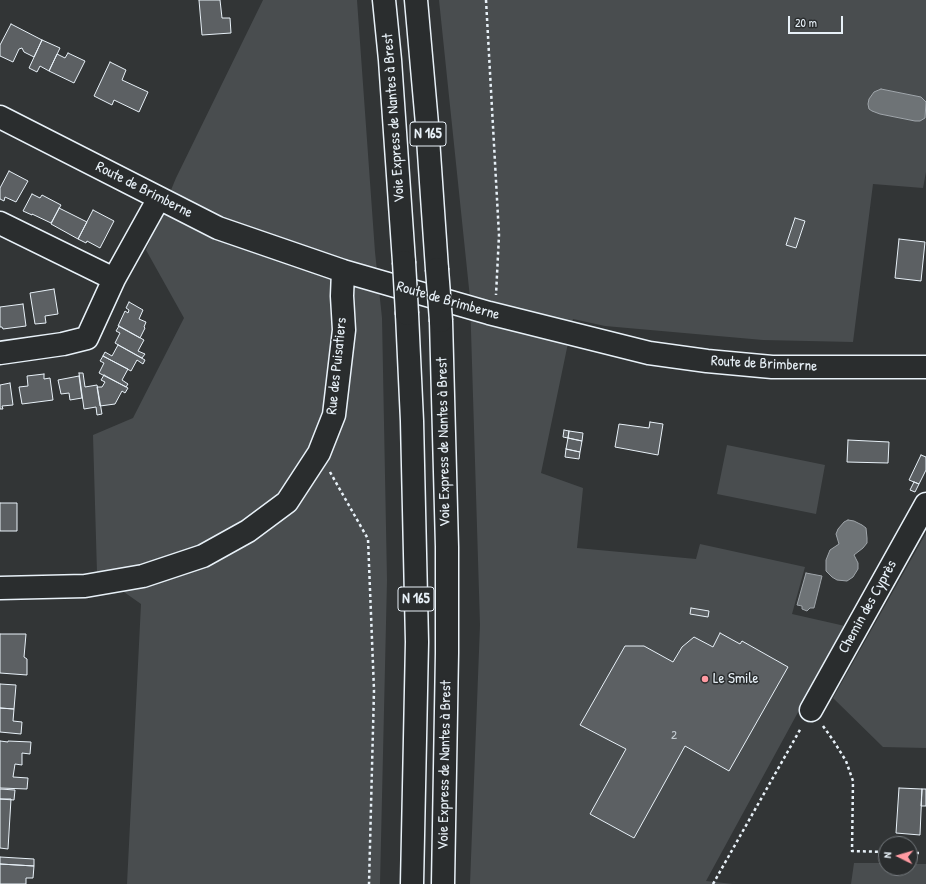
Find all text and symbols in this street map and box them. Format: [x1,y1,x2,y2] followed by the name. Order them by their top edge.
[790,8,845,34] scale bar
[795,14,817,31] text: 20 m
[379,33,409,203] street label: Voie Express de Nantes à Brest
[410,122,446,146] road number: N 165
[93,158,195,222] street label: Route de Brimberne
[394,278,502,324] street label: Route de Brimberne
[323,317,351,415] street label: Rue des Puisatiers
[710,352,818,376] street label: Route de Brimberne
[434,357,454,527] street label: Voie Express de Nantes à Brest
[835,557,901,657] street label: Chemin des Cyprès
[398,587,434,611] road number: N 165
[713,670,758,688] place label: Le Smile
[700,674,710,684] marker: Le Smile
[435,680,455,850] street label: Voie Express de Nantes à Brest
[671,728,677,744] house number: 2
[878,836,918,876] north arrow
[880,852,894,859] text: N

